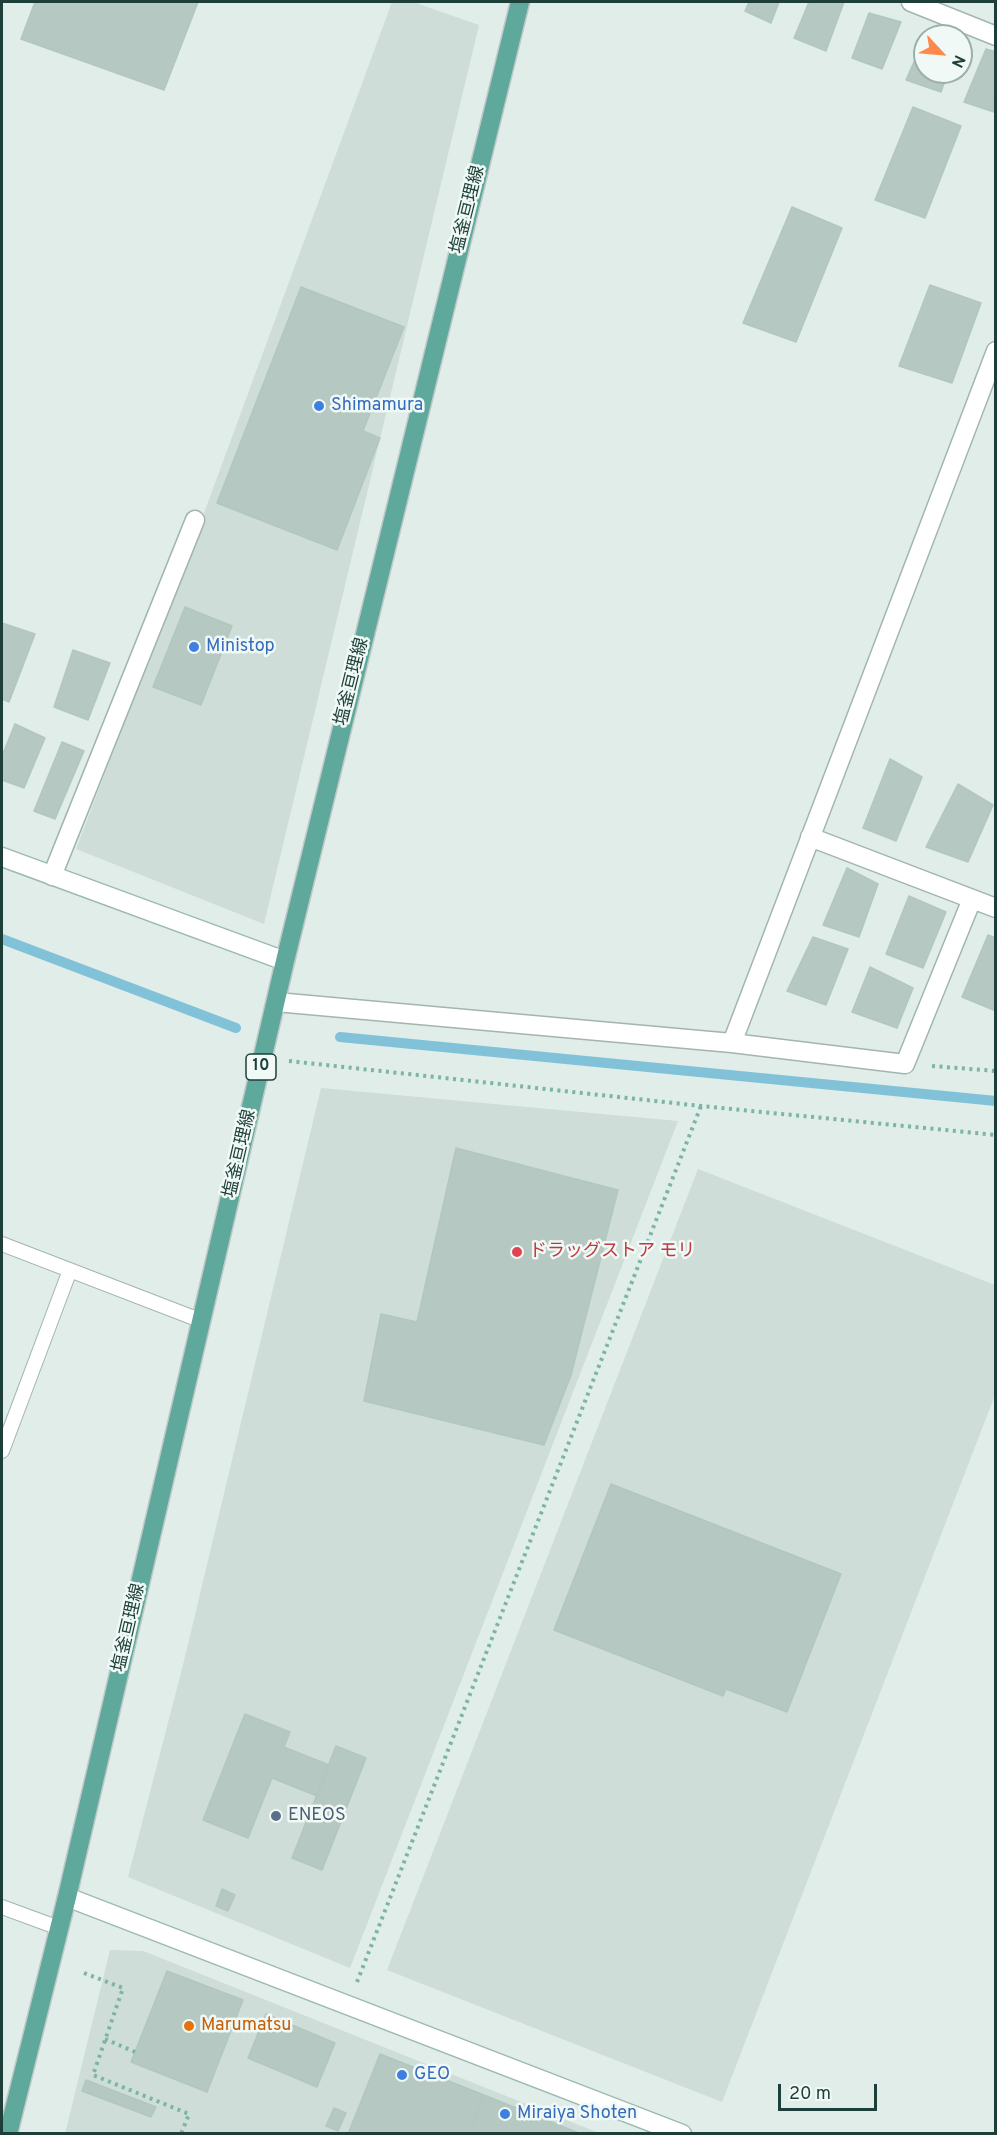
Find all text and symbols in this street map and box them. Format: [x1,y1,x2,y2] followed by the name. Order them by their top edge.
[913,24,973,84] north arrow
[946,51,969,71] text: N
[448,164,490,256] street label: 塩釜亘理線
[331,395,423,417] place label: Shimamura
[312,399,326,413] marker: Shimamura
[206,636,275,658] place label: Ministop
[332,636,374,728] street label: 塩釜亘理線
[187,640,201,654] marker: Ministop
[246,1054,276,1080] road number: 10
[220,1108,262,1200] street label: 塩釜亘理線
[529,1241,695,1263] place label: ドラッグストア モリ
[510,1245,524,1259] marker: ドラッグストア モリ
[109,1582,151,1674] street label: 塩釜亘理線
[288,1805,346,1827] place label: ENEOS
[269,1809,283,1823] marker: ENEOS
[201,2015,291,2037] place label: Marumatsu
[182,2019,196,2033] marker: Marumatsu
[414,2064,450,2086] place label: GEO
[395,2068,409,2082] marker: GEO
[781,2072,880,2110] scale bar
[789,2083,831,2106] text: 20 m
[517,2103,637,2125] place label: Miraiya Shoten
[498,2107,512,2121] marker: Miraiya Shoten

